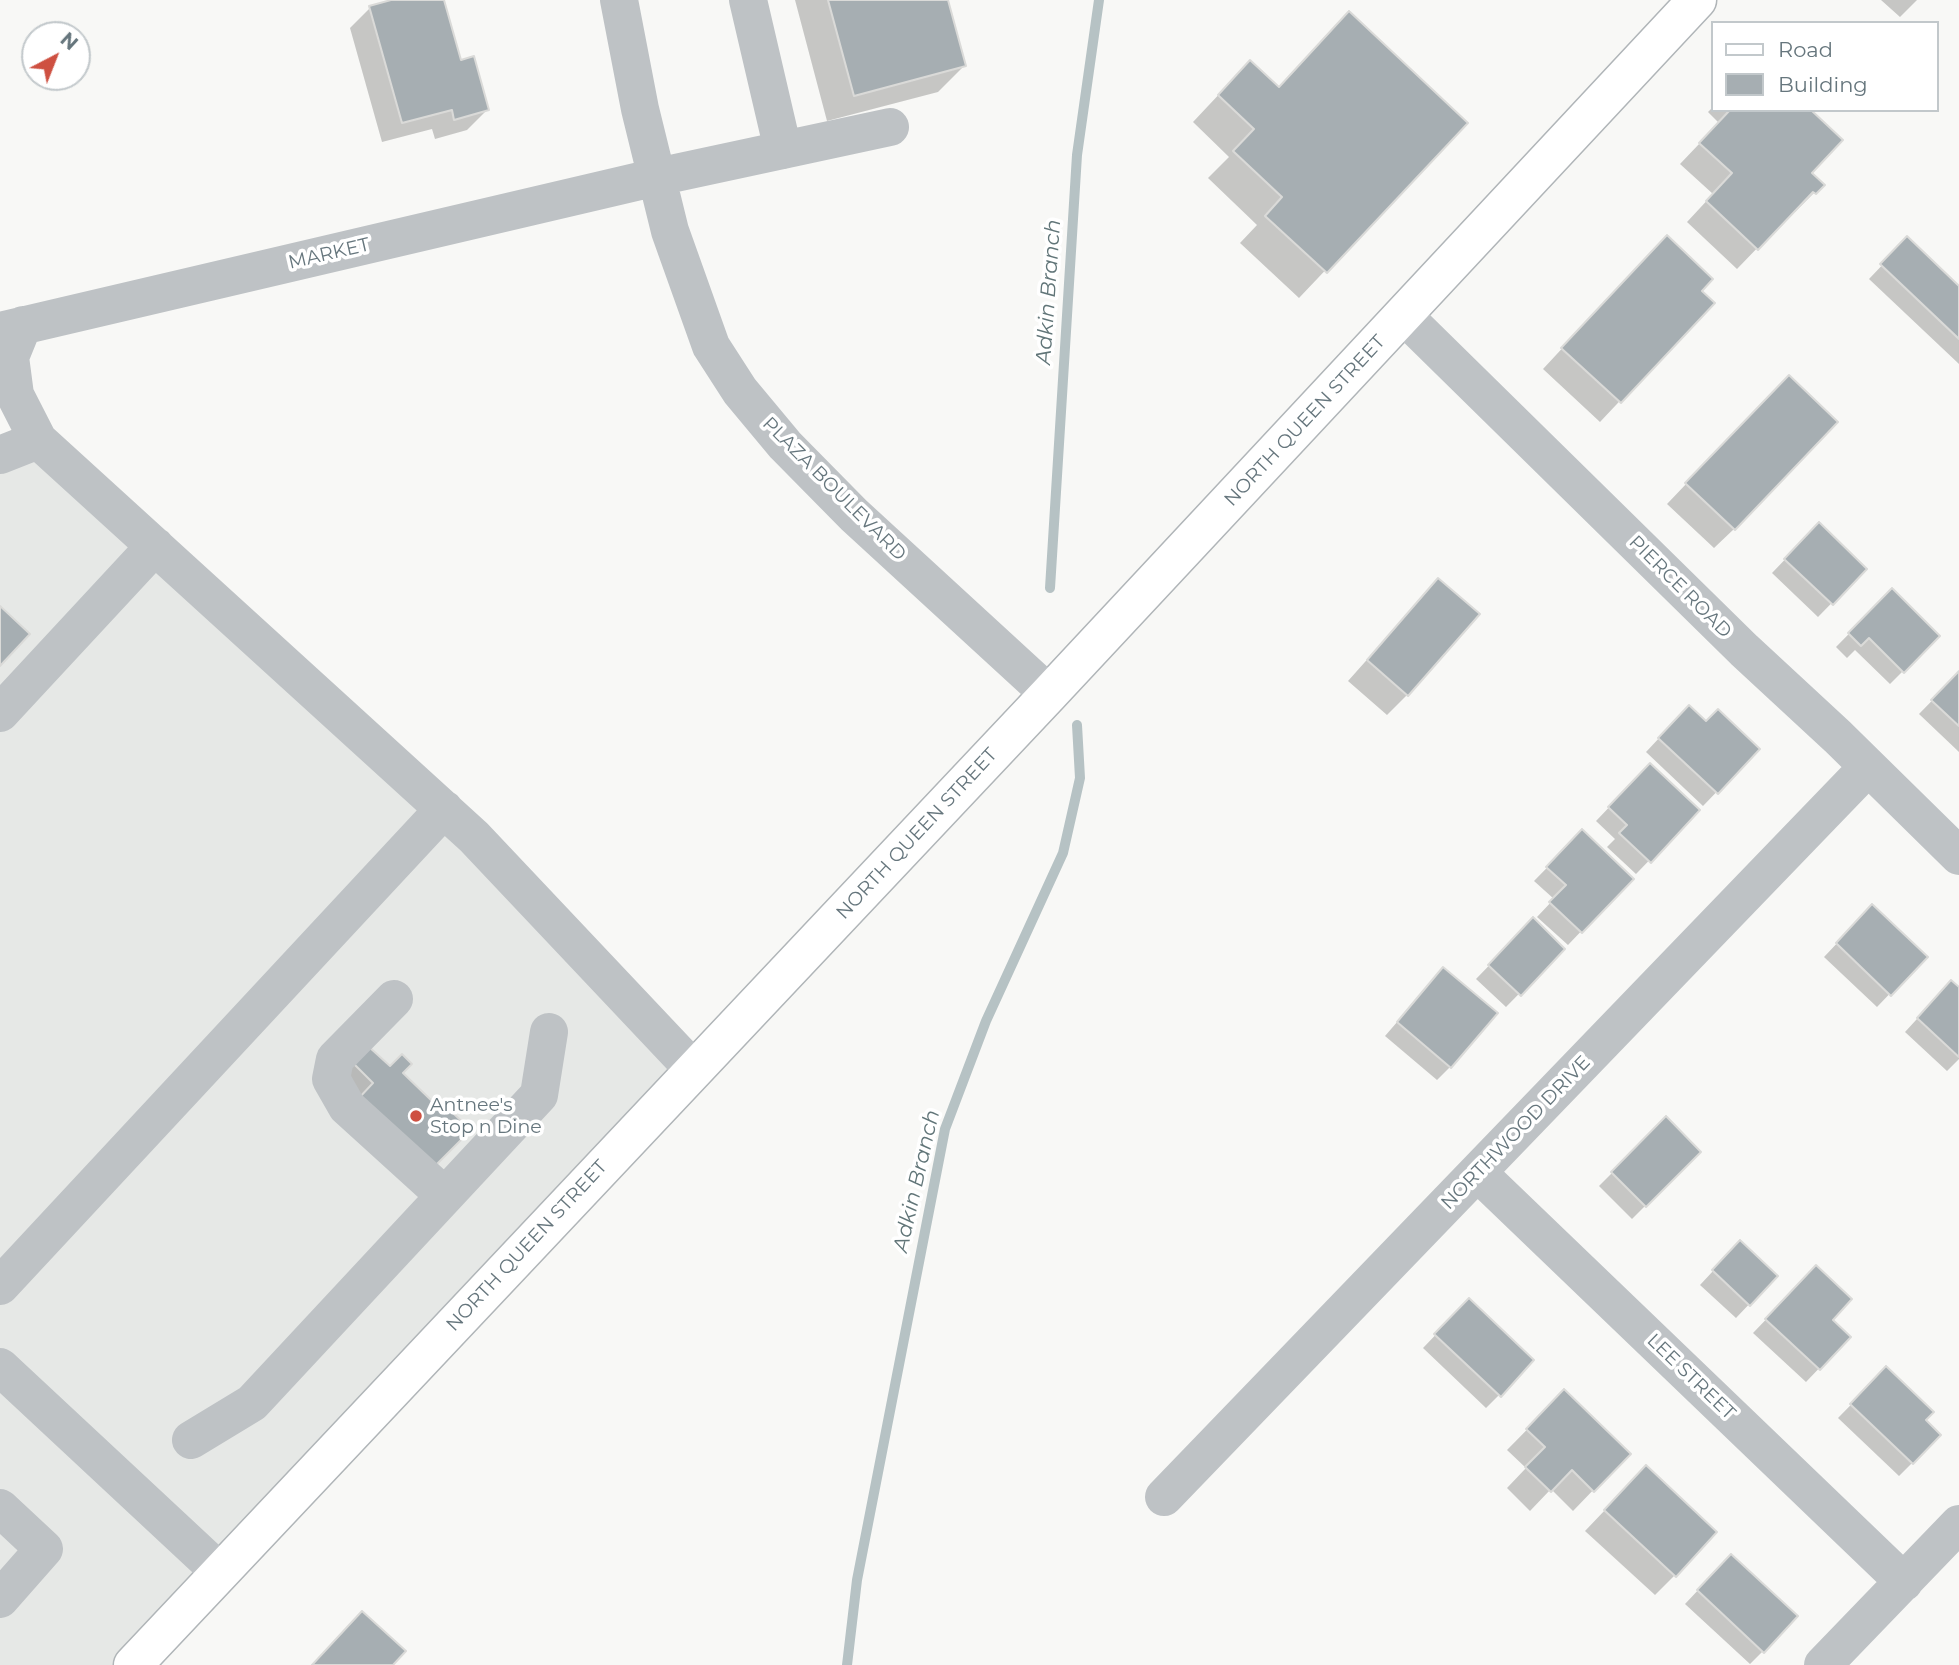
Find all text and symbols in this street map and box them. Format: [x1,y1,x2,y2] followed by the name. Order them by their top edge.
[21,21,91,91] north arrow
[1710,21,1938,112] legend
[56,28,82,55] text: N
[1778,37,1833,62] text: Road
[1778,72,1868,97] text: Building
[1031,219,1067,365] water label: Adkin Branch
[286,234,372,274] street label: MARKET
[1220,331,1390,511] street label: NORTH QUEEN STREET
[757,412,911,566] street label: PLAZA BOULEVARD
[1624,531,1736,643] street label: PIERCE ROAD
[832,744,1002,924] street label: NORTH QUEEN STREET
[1437,1051,1595,1215] street label: NORTHWOOD DRIVE
[430,1094,542,1138] place label: Antnee's Stop n Dine
[888,1107,946,1255] water label: Adkin Branch
[408,1108,424,1124] marker: Antnee's Stop n Dine
[442,1156,612,1336] street label: NORTH QUEEN STREET
[1642,1329,1740,1425] street label: LEE STREET

